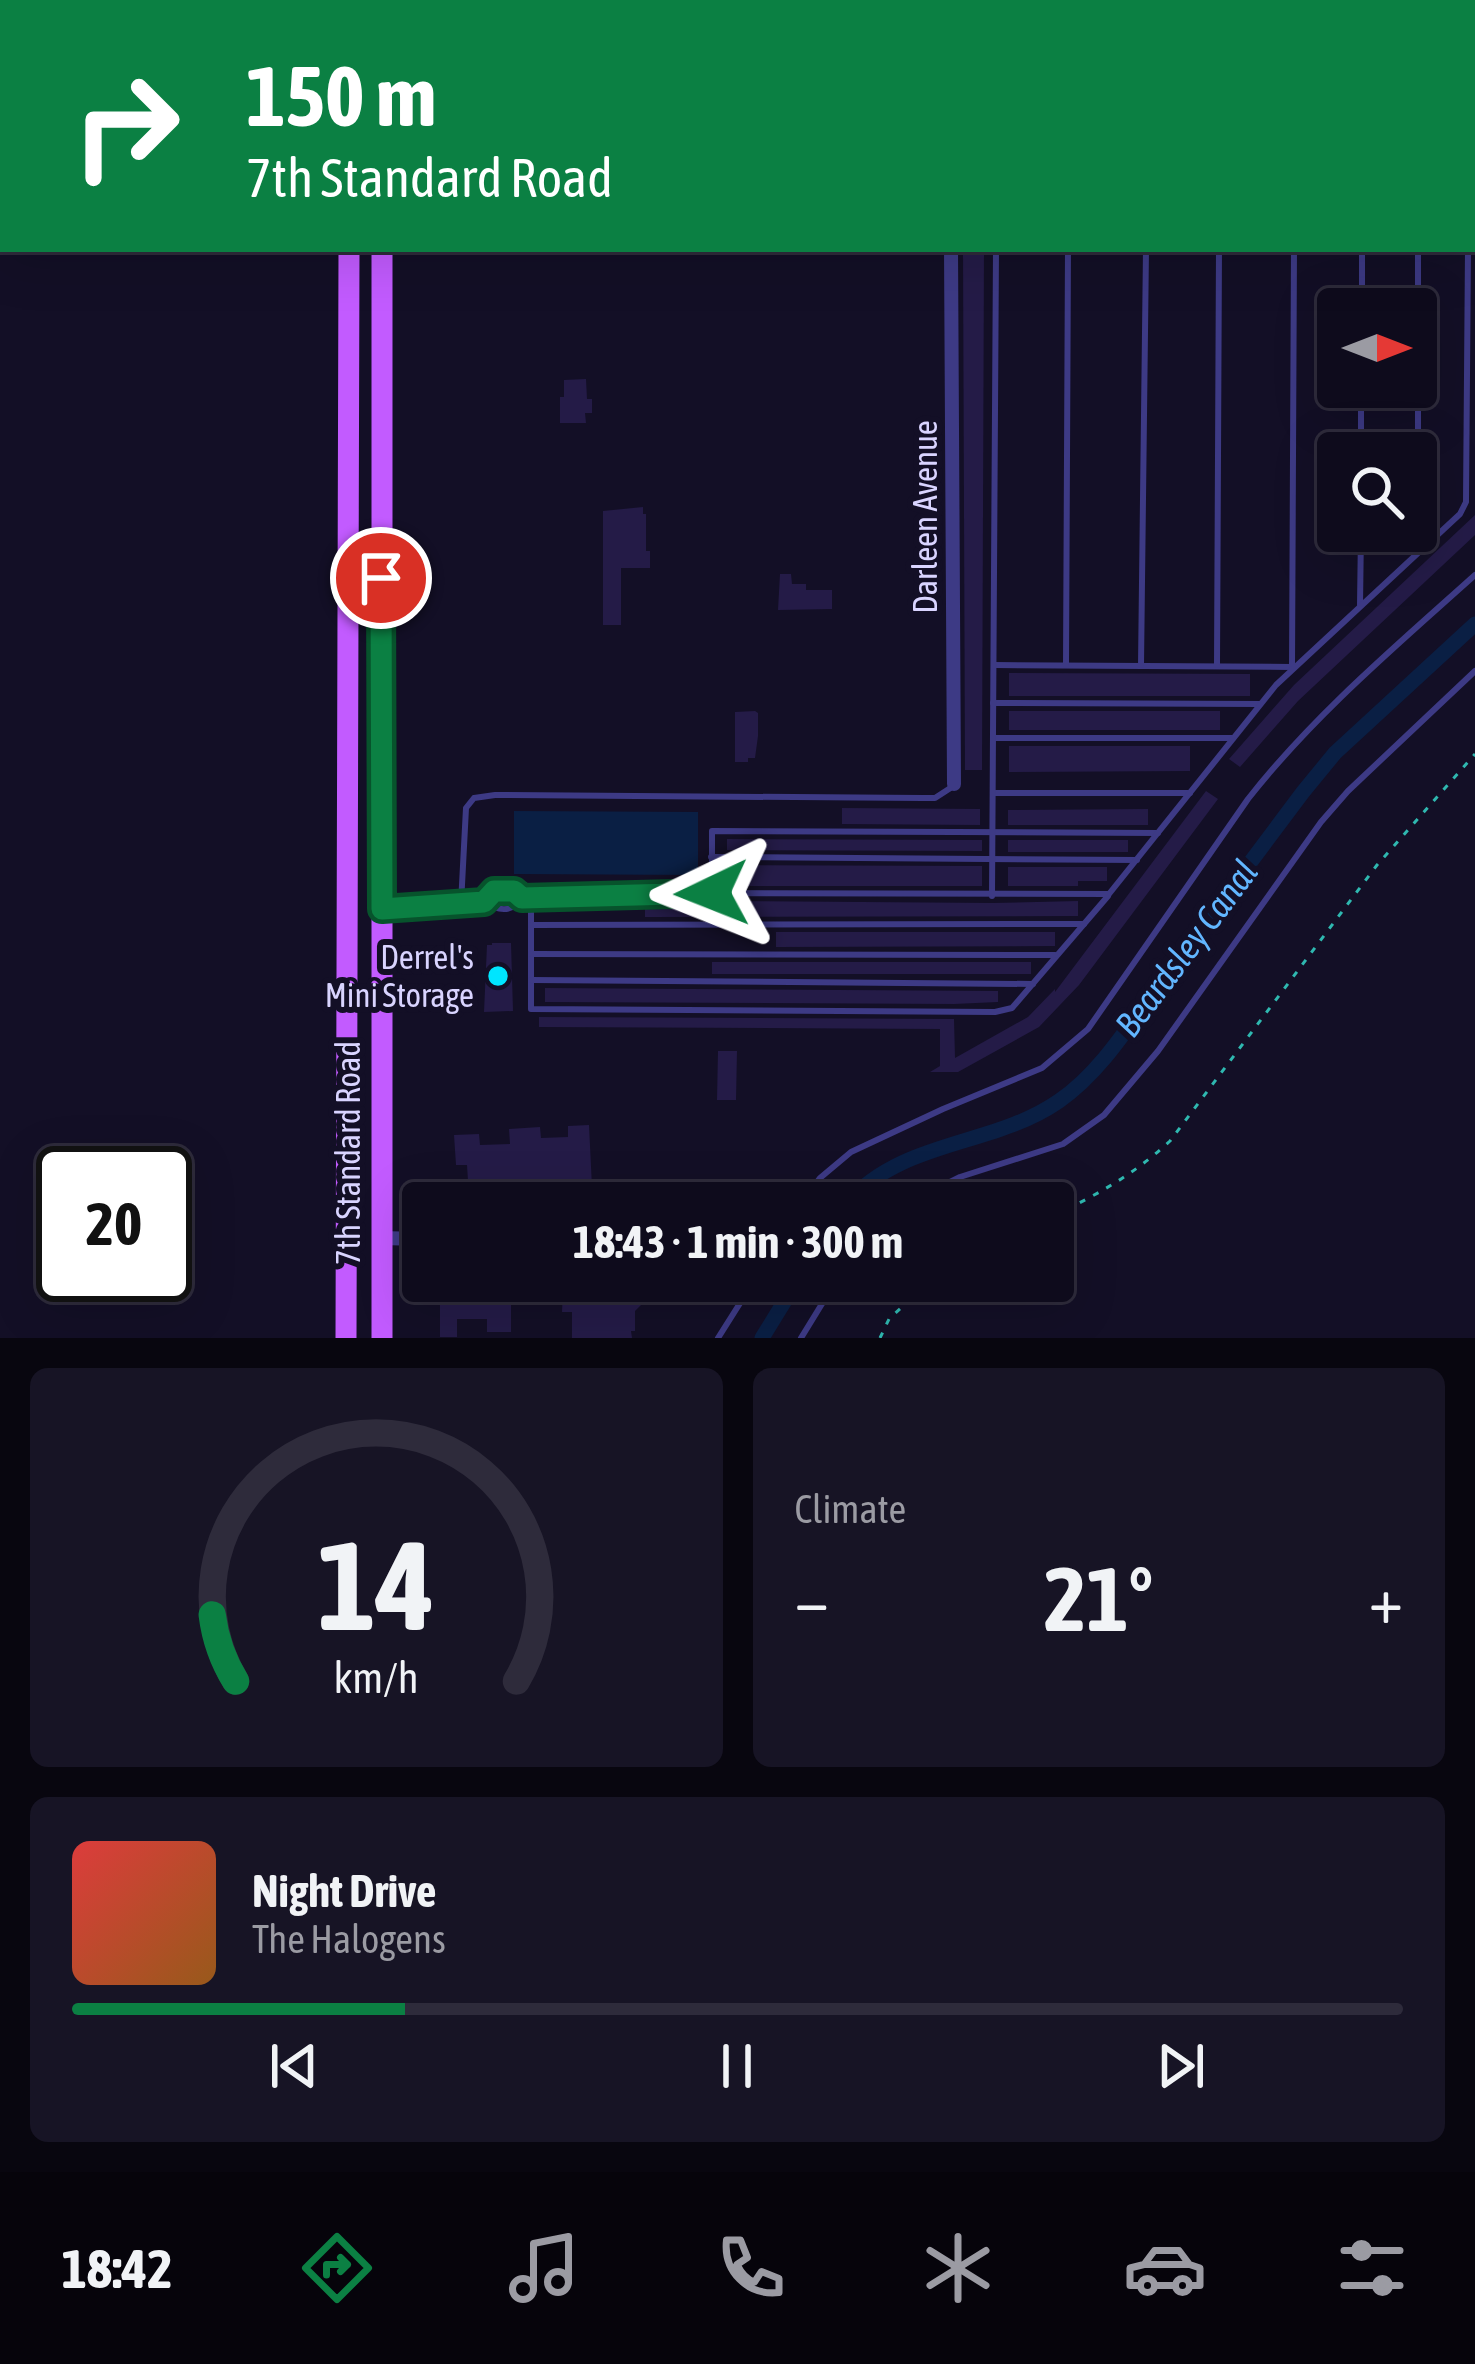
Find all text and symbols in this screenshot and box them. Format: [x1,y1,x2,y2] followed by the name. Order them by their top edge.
[48,48,204,204] icon: right
[246,48,436,144] text: 150 m
[246,147,613,208] text: 7th Standard Road
[1317,288,1437,408] north arrow
[1317,288,1437,552] map controls
[906,420,944,614] street label: Darleen Avenue
[1317,432,1437,552] button: search
[330,527,432,629] pin
[348,545,414,611] icon: arrive
[649,830,775,956] position arrow
[1106,851,1266,1045] water label: Beardsley Canal
[325,938,474,1014] place label: Derrel's Mini Storage
[485,963,511,989] marker: Derrel's Mini Storage
[329,1041,367,1265] street label: 7th Standard Road
[36,1146,192,1302] speed limit sign: 20
[573,1216,903,1268] text: 18:43 · 1 min · 300 m
[795,1487,906,1531] text: Climate
[318,1513,435,1656] text: 14
[1044,1547,1153,1650] text: 21°
[795,1561,829,1637] text: −
[1369,1561,1403,1637] text: +
[334,1652,419,1701] text: km/h
[252,1865,437,1917] text: Night Drive
[252,1917,446,1961] text: The Halogens
[261,2033,327,2099] icon: previous
[704,2033,770,2099] icon: pause
[1148,2033,1214,2099] icon: next
[295,2226,379,2310] icon: directions
[502,2226,586,2310] icon: music
[709,2226,793,2310] icon: phone
[916,2226,1000,2310] icon: climate
[1123,2226,1207,2310] icon: car
[1330,2226,1414,2310] icon: filters
[61,2238,173,2299] text: 18:42

